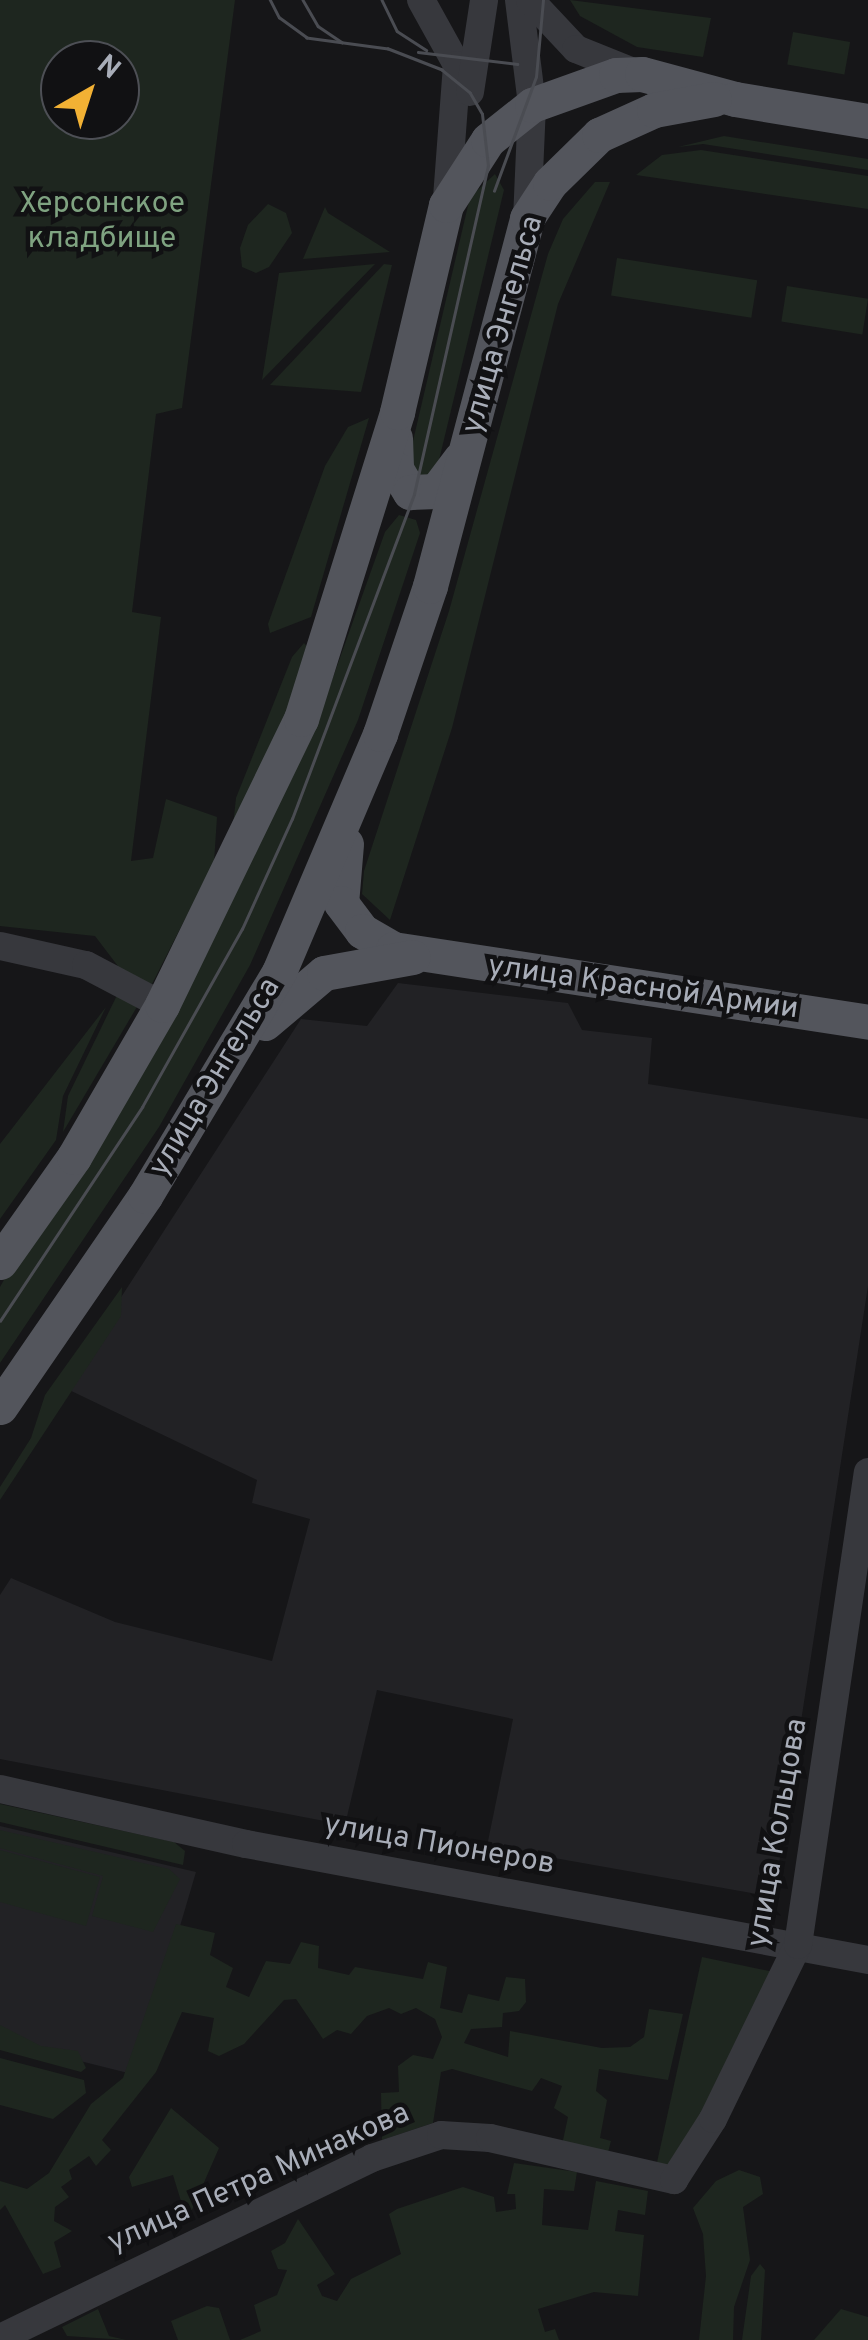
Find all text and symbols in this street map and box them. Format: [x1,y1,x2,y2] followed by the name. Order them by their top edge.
[40,40,140,140] north arrow
[88,48,127,89] text: N
[19,187,185,258] park label: Херсонское кладбище
[456,212,552,438] street label: улица Энгельса
[485,949,801,1029] street label: улица Красной Армии
[143,972,289,1184] street label: улица Энгельса
[741,1716,817,1950] street label: улица Кольцова
[321,1808,557,1884] street label: улица Пионеров
[103,2096,415,2262] street label: улица Петра Минакова

